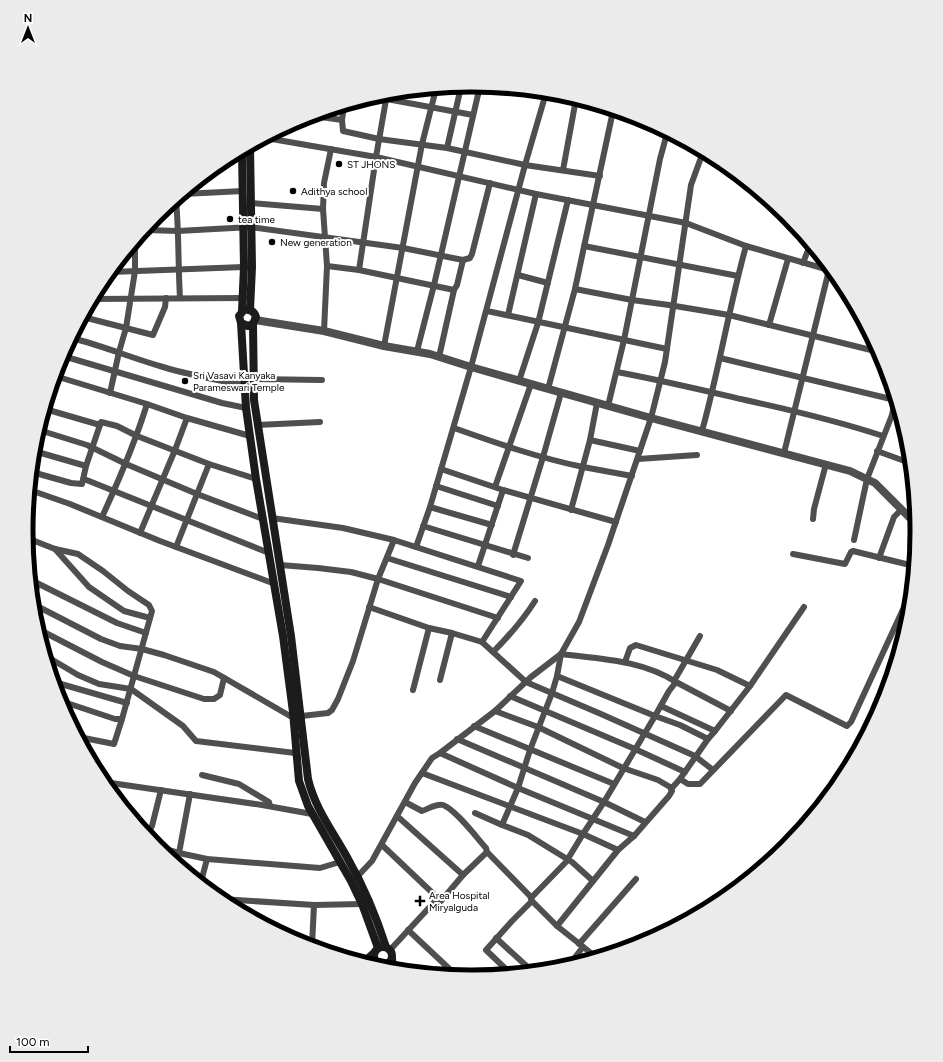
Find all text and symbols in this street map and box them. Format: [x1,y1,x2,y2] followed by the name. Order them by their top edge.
[8,8,48,48] north arrow
[24,12,32,25] text: N
[347,158,395,171] place label: ST JHONS
[334,159,344,169] marker: ST JHONS
[301,185,367,198] place label: Adithya school
[288,186,298,196] marker: Adithya school
[238,213,275,226] place label: tea time
[225,214,235,224] marker: tea time
[280,236,352,249] place label: New generation
[267,237,277,247] marker: New generation
[193,369,285,394] place label: Sri Vasavi Kanyaka Parameswari Temple
[180,376,190,386] marker: Sri Vasavi Kanyaka Parameswari Temple
[429,889,489,914] place label: Area Hospital Miryalguda
[414,895,426,907] marker: Area Hospital Miryalguda
[10,1028,88,1054] scale bar
[16,1035,50,1049] text: 100 m

